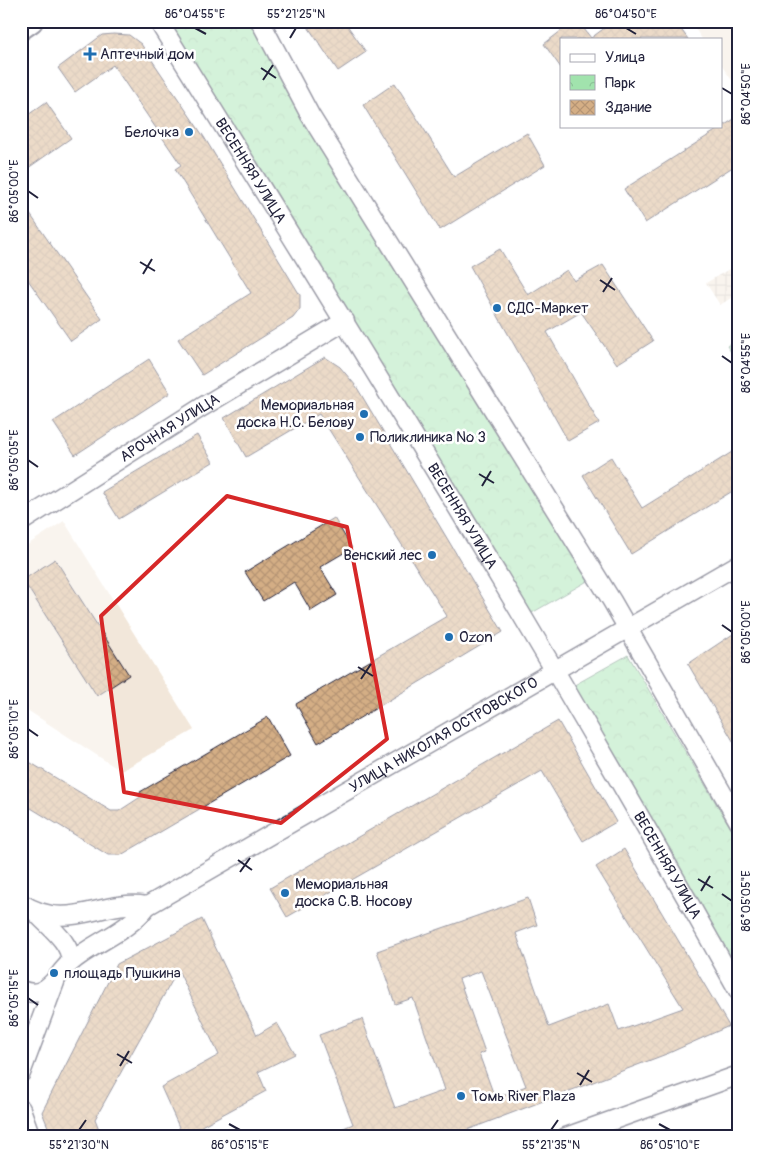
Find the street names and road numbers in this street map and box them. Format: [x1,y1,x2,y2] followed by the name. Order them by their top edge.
[211,115,290,227] street label: ВЕСЕННЯЯ УЛИЦА
[116,389,223,467] street label: АРОЧНАЯ УЛИЦА
[423,460,501,573] street label: ВЕСЕННЯЯ УЛИЦА
[346,673,542,797] street label: УЛИЦА НИКОЛАЯ ОСТРОВСКОГО
[629,808,705,923] street label: ВЕСЕННЯЯ УЛИЦА

